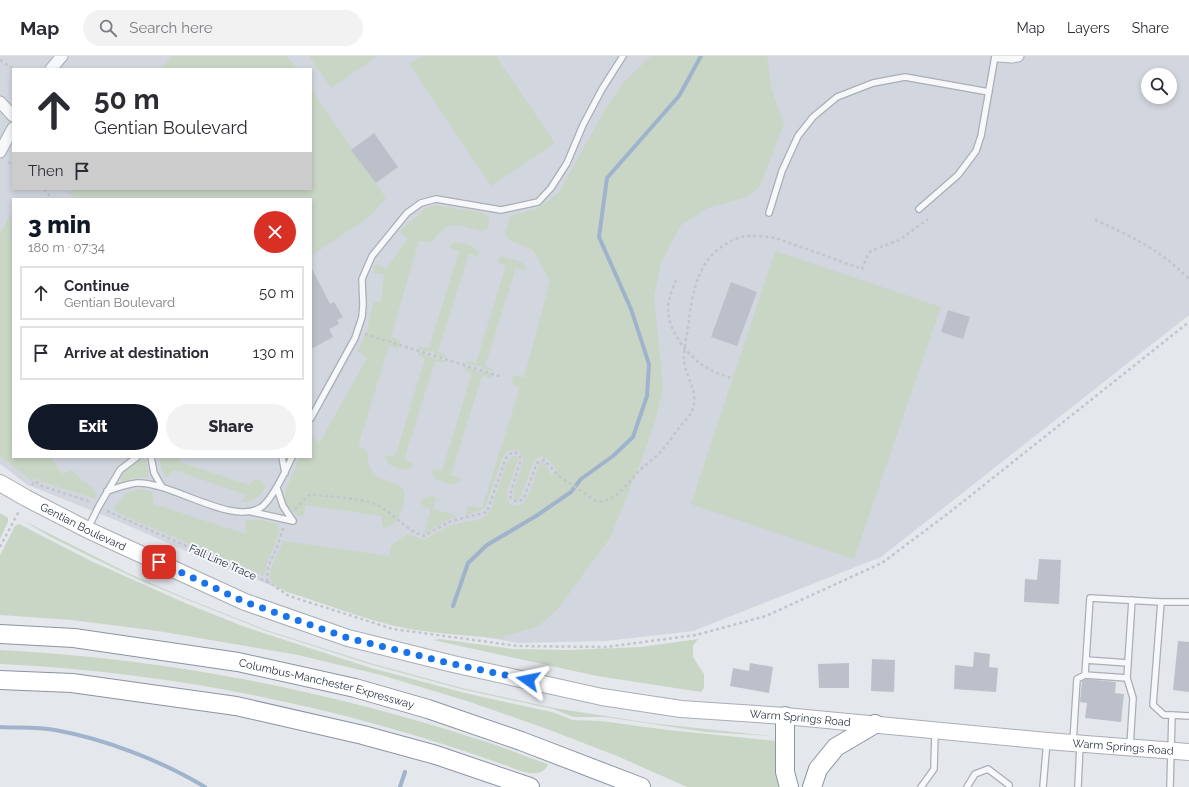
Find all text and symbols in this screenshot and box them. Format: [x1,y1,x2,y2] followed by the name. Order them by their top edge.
[83,10,363,46] search box
[20,17,59,39] text: Map
[97,17,119,39] icon: search
[129,19,213,37] text: Search here
[1017,20,1045,36] text: Map
[1067,20,1110,36] text: Layers
[1132,20,1169,36] text: Share
[1141,68,1177,104] map controls
[1141,68,1177,104] button: search
[94,83,160,116] text: 50 m
[28,84,80,136] icon: ahead
[94,117,248,138] text: Gentian Boulevard
[71,160,93,182] icon: arrive
[28,162,63,180] text: Then
[28,210,91,239] text: 3 min
[254,211,296,253] button: close
[28,240,105,255] text: 180 m · 07:34
[64,277,129,295] text: Continue
[30,282,52,304] icon: ahead
[259,284,294,302] text: 50 m
[64,295,175,310] text: Gentian Boulevard
[30,342,52,364] icon: arrive
[64,344,209,362] text: Arrive at destination
[253,344,294,362] text: 130 m
[28,404,158,450] button: Exit
[166,404,296,450] button: Share
[38,500,128,554] street label: Gentian Boulevard
[187,542,259,583] street label: Fall Line Trace
[142,545,176,579] pin
[148,551,170,573] icon: arrive
[238,656,416,712] street label: Columbus-Manchester Expressway
[507,659,549,701] position arrow
[749,708,852,729] street label: Warm Springs Road
[1072,737,1174,758] street label: Warm Springs Road

